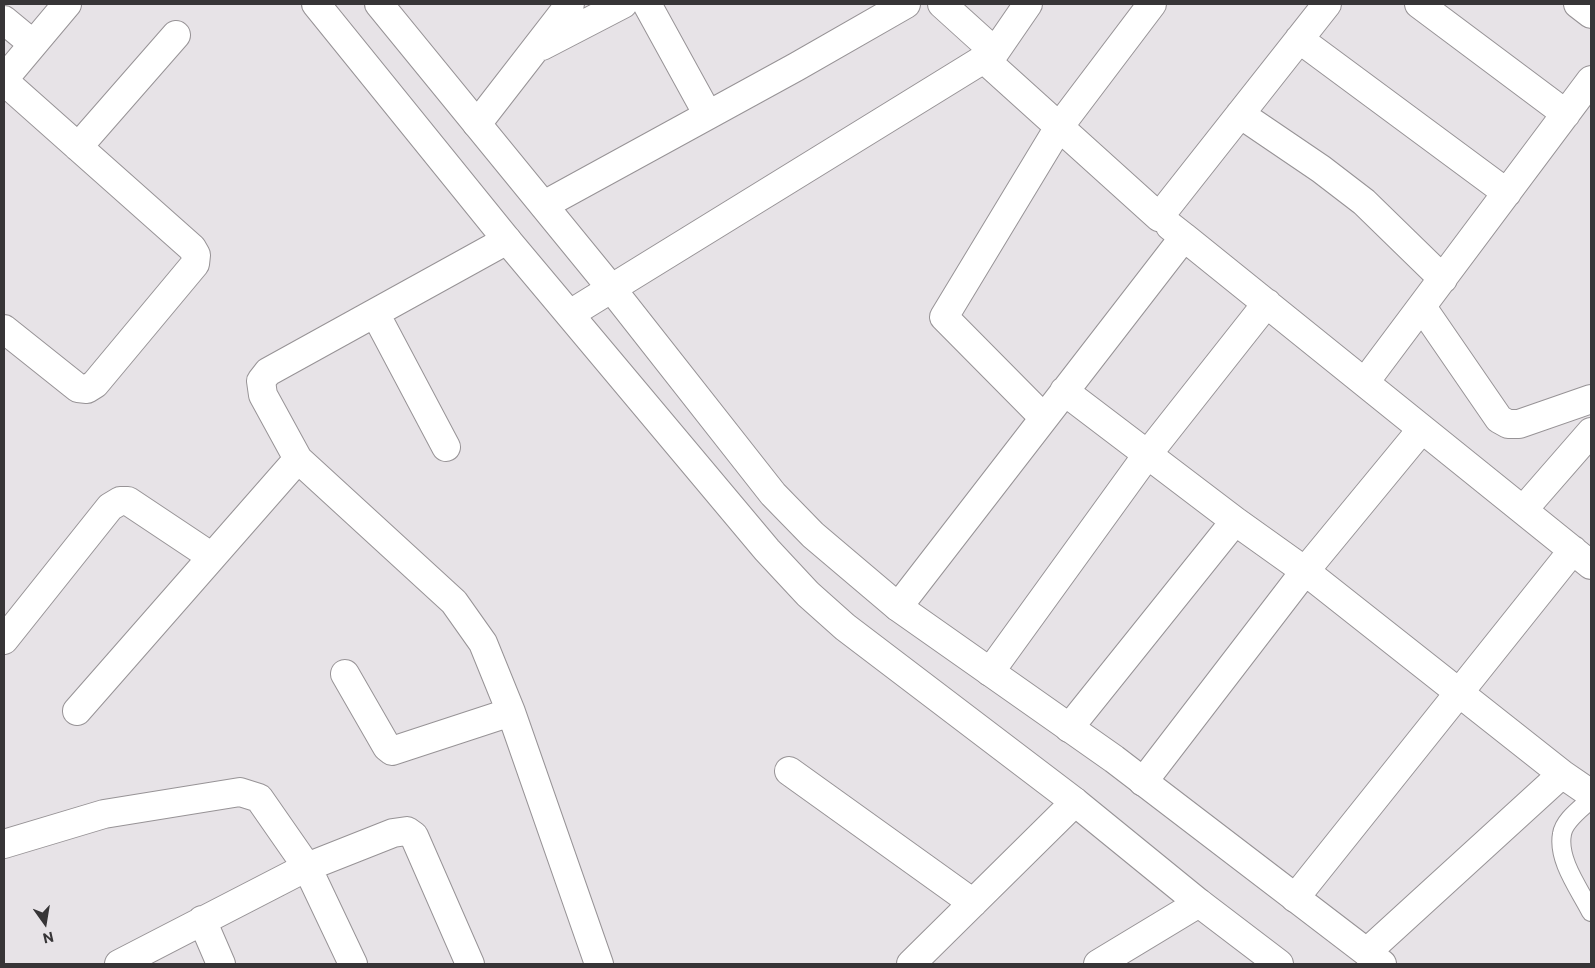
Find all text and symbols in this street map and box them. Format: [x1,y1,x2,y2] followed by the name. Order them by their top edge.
[20,898,70,948] north arrow
[41,929,56,948] text: N

